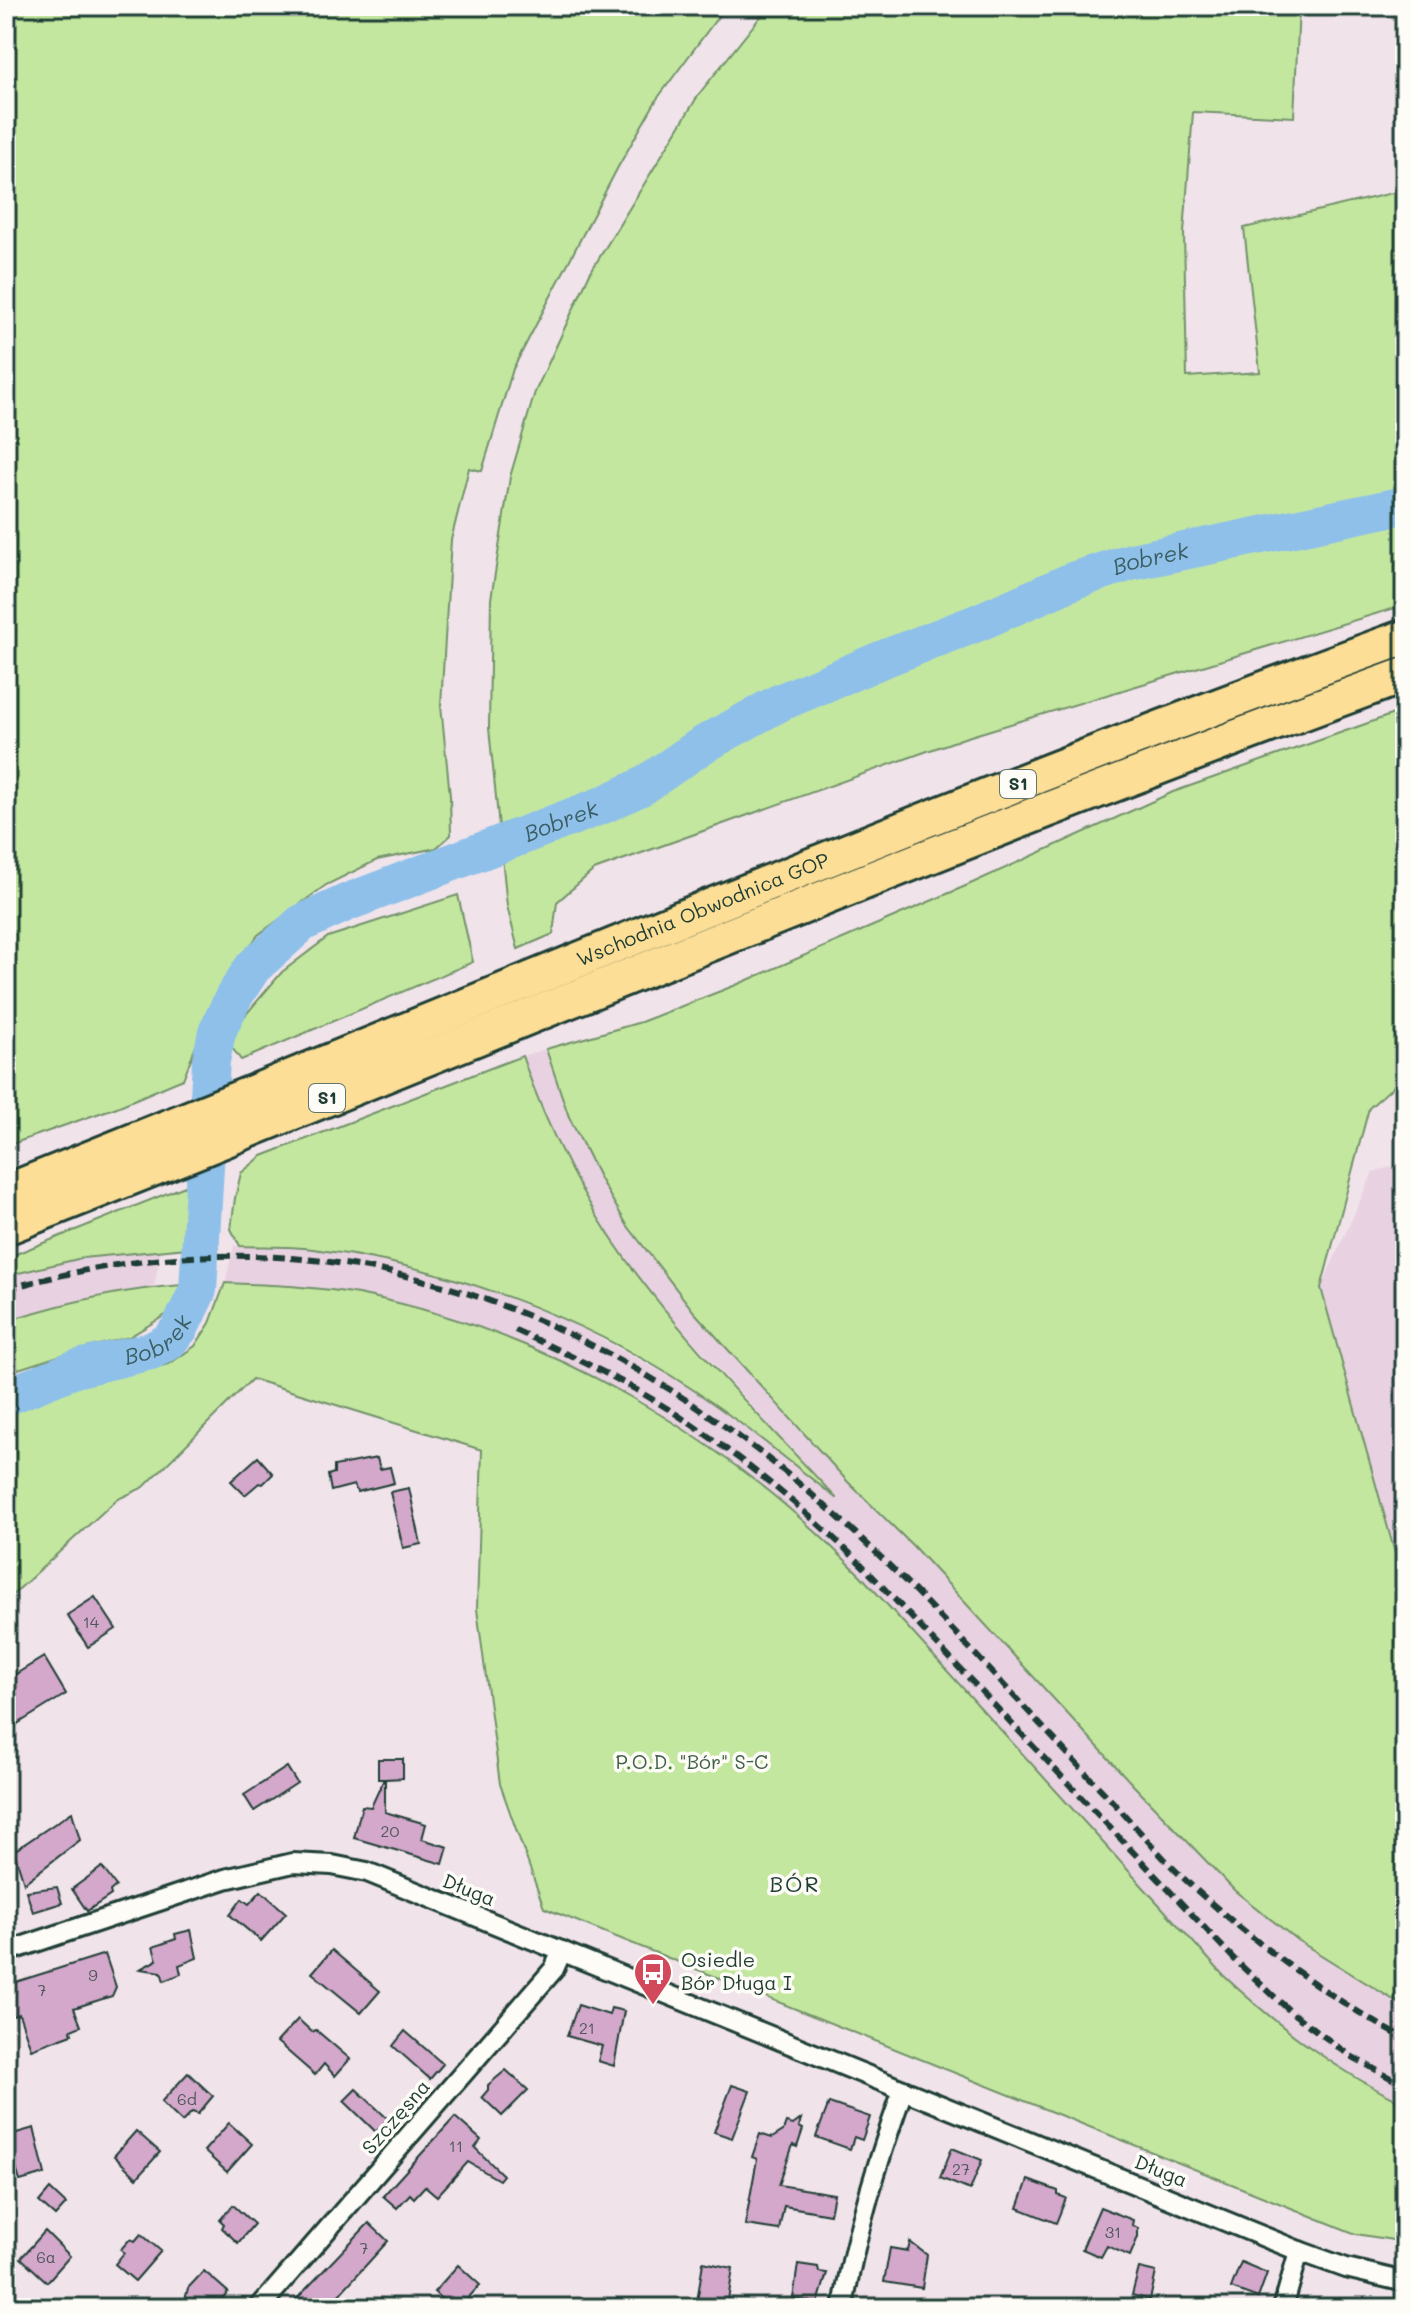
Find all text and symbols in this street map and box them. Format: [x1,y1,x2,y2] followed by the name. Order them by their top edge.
[1109,535,1192,581] water label: Bobrek
[1000,770,1036,798] road number: S1
[520,793,603,848] water label: Bobrek
[572,846,833,971] street label: Wschodnia Obwodnica GOP
[309,1084,345,1112] road number: S1
[121,1309,198,1371] water label: Bobrek
[83,1611,100,1632] house number: 14
[616,1748,768,1774] park label: P.O.D. "Bór" S-C
[381,1820,400,1841] house number: 20
[439,1867,500,1911] street label: Długa
[769,1869,821,1898] district label: BÓR
[681,1946,792,1995] place label: Osiedle Bór Długa I
[632,1951,674,2006] bus stop icon: Osiedle Bór Długa I
[88,1964,98,1985] house number: 9
[38,1979,47,2000] house number: 7
[579,2017,595,2038] house number: 21
[355,2073,435,2159] street label: Szczęsna
[177,2088,197,2109] house number: 6d
[449,2135,463,2156] house number: 11
[1131,2148,1192,2192] street label: Długa
[952,2158,970,2179] house number: 27
[1105,2221,1121,2242] house number: 31
[360,2237,369,2258] house number: 7
[36,2246,56,2267] house number: 6a

